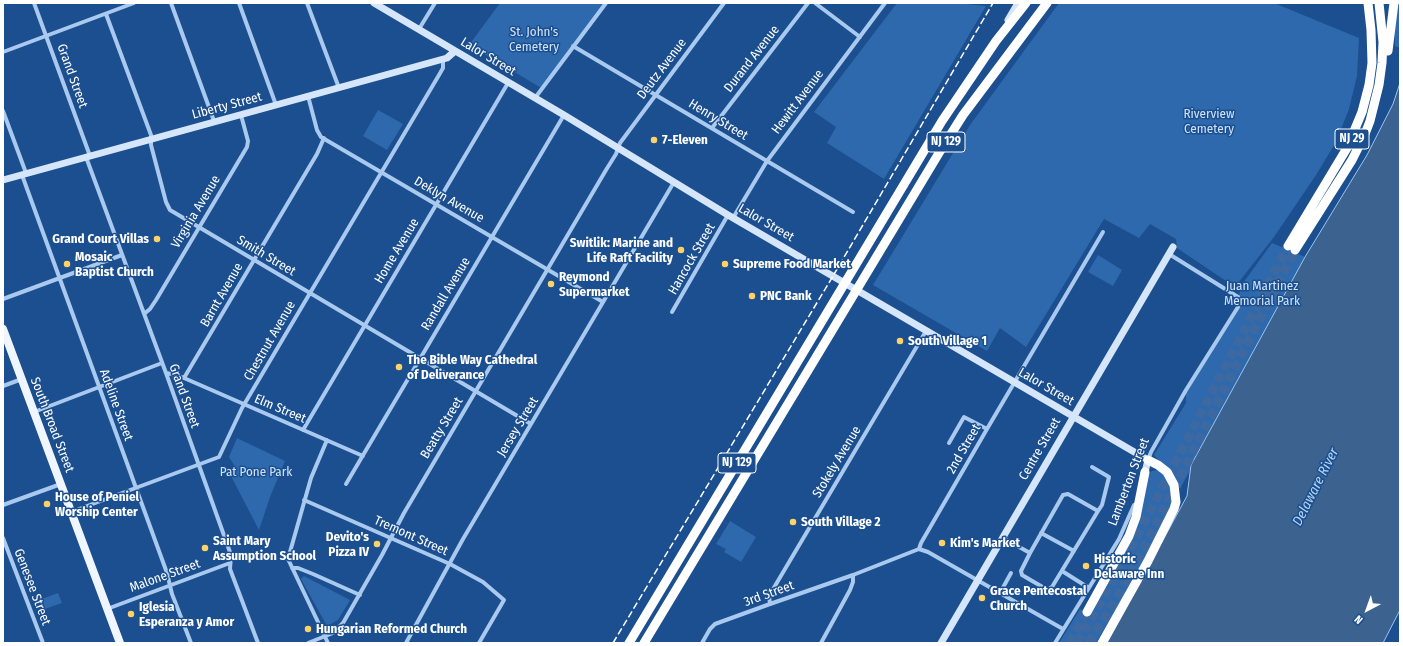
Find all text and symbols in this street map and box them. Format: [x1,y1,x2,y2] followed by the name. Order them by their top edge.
[721,22,783,96] street label: Durand Avenue
[509,24,559,55] park label: St. John's Cemetery
[458,34,518,80] street label: Lalor Street
[634,35,690,103] street label: Deutz Avenue
[53,42,91,110] street label: Grand Street
[769,67,827,137] street label: Hewitt Avenue
[190,89,264,123] street label: Liberty Street
[685,96,751,144] street label: Henry Street
[1183,106,1235,137] park label: Riverview Cemetery
[1335,129,1369,149] road number: NJ 29
[662,132,708,148] place label: 7-Eleven
[927,132,965,152] road number: NJ 129
[649,135,659,145] marker: 7-Eleven
[168,173,224,251] street label: Virginia Avenue
[411,174,487,226] street label: Deklyn Avenue
[735,201,797,245] street label: Lalor Street
[371,216,423,286] street label: Home Avenue
[665,221,719,297] street label: Hancock Street
[52,231,149,247] place label: Grand Court Villas
[234,232,298,280] street label: Smith Street
[152,234,162,244] marker: Grand Court Villas
[570,235,673,266] place label: Switlik: Marine and Life Raft Facility
[676,245,686,255] marker: Switlik: Marine and Life Raft Facility
[75,249,154,280] place label: Mosaic Baptist Church
[418,255,474,333] street label: Randall Avenue
[733,256,851,272] place label: Supreme Food Market
[62,259,72,269] marker: Mosaic Baptist Church
[720,259,730,269] marker: Supreme Food Market
[197,260,247,330] street label: Barnt Avenue
[559,269,630,300] place label: Reymond Supermarket
[1224,278,1300,309] park label: Juan Martinez Memorial Park
[546,279,556,289] marker: Reymond Supermarket
[760,288,812,304] place label: PNC Bank
[747,291,757,301] marker: PNC Bank
[241,298,299,384] street label: Chestnut Avenue
[908,333,987,349] place label: South Village 1
[895,336,905,346] marker: South Village 1
[407,352,537,383] place label: The Bible Way Cathedral of Deliverance
[165,362,203,430] street label: Grand Street
[394,362,404,372] marker: The Bible Way Cathedral of Deliverance
[1015,365,1077,409] street label: Lalor Street
[96,367,136,443] street label: Adeline Street
[27,375,77,475] street label: South Broad Street
[252,391,308,427] street label: Elm Street
[418,394,466,462] street label: Beatty Street
[494,394,542,460] street label: Jersey Street
[1016,415,1064,483] street label: Centre Street
[944,421,984,477] street label: 2nd Street
[809,423,865,501] street label: Stokely Avenue
[1105,436,1153,528] street label: Lamberton Street
[1289,445,1343,529] water label: Delaware River
[718,453,756,473] road number: NJ 129
[220,464,292,480] park label: Pat Pone Park
[55,489,139,520] place label: House of Peniel Worship Center
[42,499,52,509] marker: House of Peniel Worship Center
[372,513,450,559] street label: Tremont Street
[801,514,881,530] place label: South Village 2
[788,517,798,527] marker: South Village 2
[326,529,369,560] place label: Devito's Pizza IV
[213,533,316,564] place label: Saint Mary Assumption School
[950,535,1020,551] place label: Kim's Market
[937,538,947,548] marker: Kim's Market
[372,539,382,549] marker: Devito's Pizza IV
[200,543,210,553] marker: Saint Mary Assumption School
[10,547,54,627] street label: Genesee Street
[1094,551,1164,582] place label: Historic Delaware Inn
[128,556,202,596] street label: Malone Street
[1081,561,1091,571] marker: Historic Delaware Inn
[742,578,796,610] street label: 3rd Street
[990,583,1087,614] place label: Grace Pentecostal Church
[1347,590,1387,630] north arrow
[977,593,987,603] marker: Grace Pentecostal Church
[139,599,234,630] place label: Iglesia Esperanza y Amor
[126,609,136,619] marker: Iglesia Esperanza y Amor
[1352,612,1366,627] text: N
[316,621,467,637] place label: Hungarian Reformed Church
[303,624,313,634] marker: Hungarian Reformed Church

